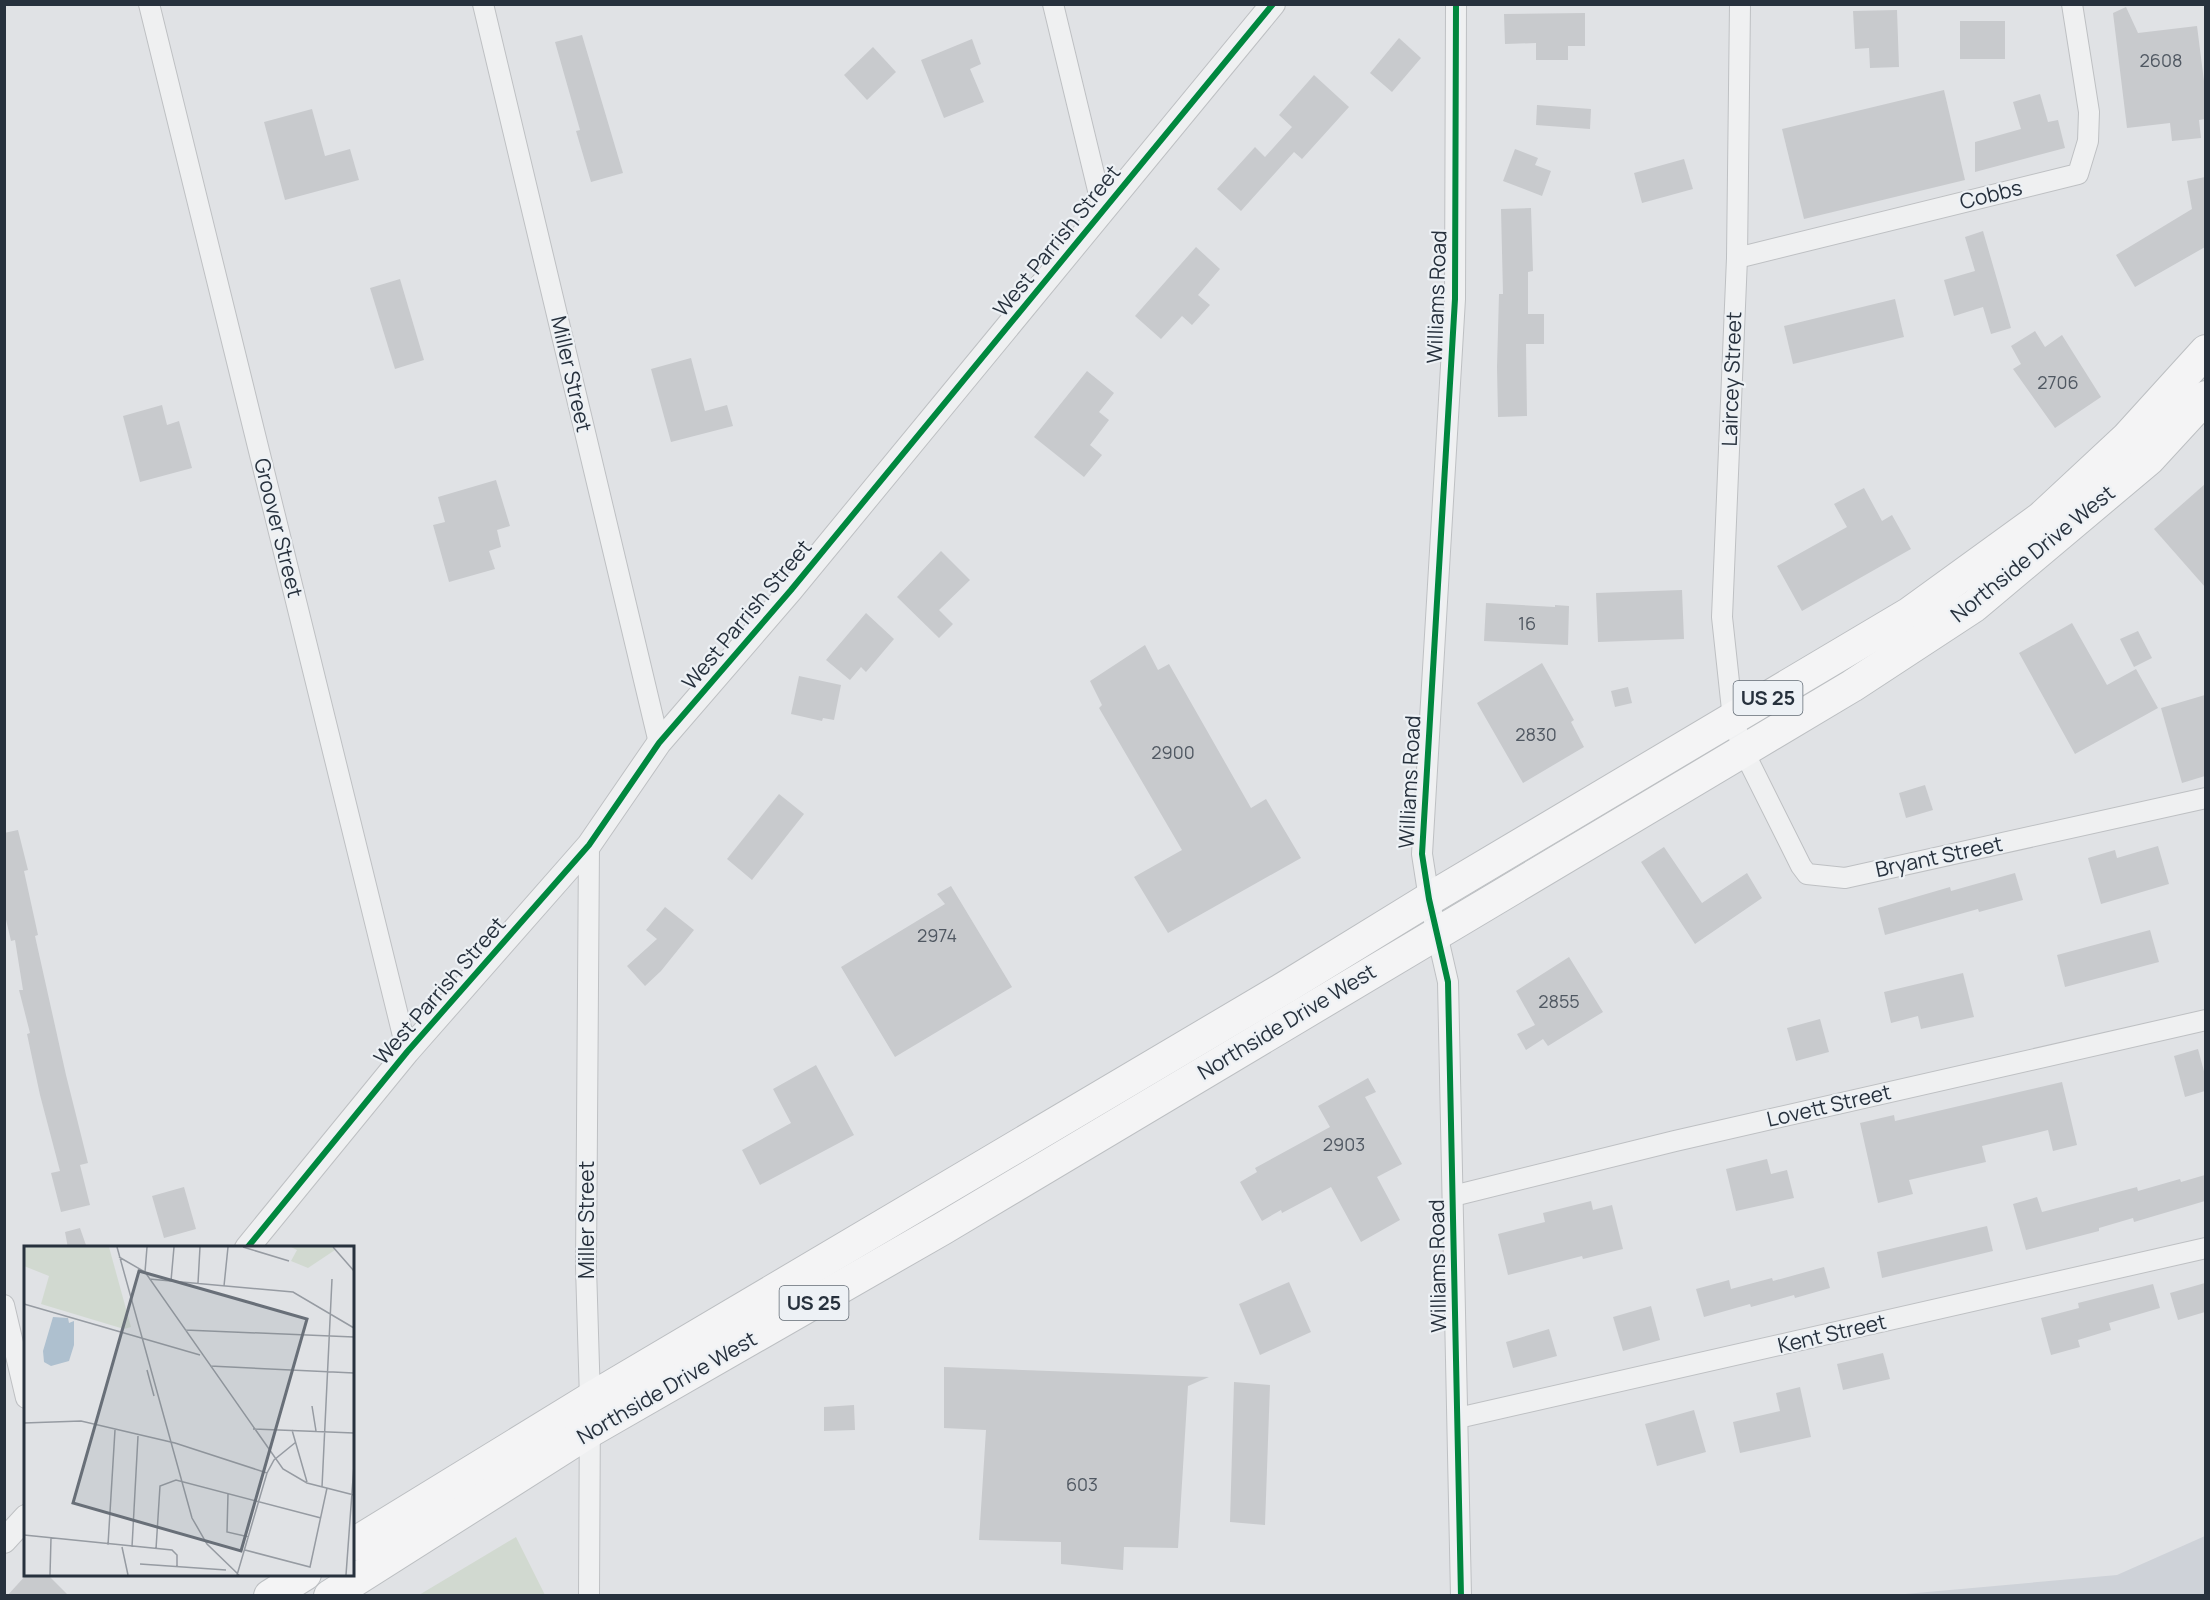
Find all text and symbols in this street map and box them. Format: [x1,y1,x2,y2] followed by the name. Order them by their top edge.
[2140,48,2182,72] house number: 2608
[986,159,1126,322] street label: West Parrish Street
[1957,173,2025,215] street label: Cobbs
[1420,230,1452,364] street label: Williams Road
[1715,311,1747,447] street label: Laircey Street
[545,313,599,434] street label: Miller Street
[2037,370,2079,394] house number: 2706
[248,455,310,600] street label: Groover Street
[1944,478,2120,628] street label: Northside Drive West
[675,534,817,695] street label: West Parrish Street
[1518,611,1536,635] house number: 16
[1734,681,1802,715] road number: US 25
[1392,715,1426,849] street label: Williams Road
[1515,722,1557,746] house number: 2830
[1151,740,1195,764] house number: 2900
[1873,829,2005,883] street label: Bryant Street
[367,910,511,1070] street label: West Parrish Street
[917,923,957,947] house number: 2974
[1192,957,1381,1086] street label: Northside Drive West
[1538,989,1580,1013] house number: 2855
[1764,1077,1894,1133] street label: Lovett Street
[1323,1132,1365,1156] house number: 2903
[572,1161,600,1279] street label: Miller Street
[1422,1199,1452,1333] street label: Williams Road
[24,1246,354,1576] inset map
[780,1286,848,1320] road number: US 25
[1775,1307,1889,1359] street label: Kent Street
[571,1324,762,1450] street label: Northside Drive West
[1066,1472,1098,1496] house number: 603

